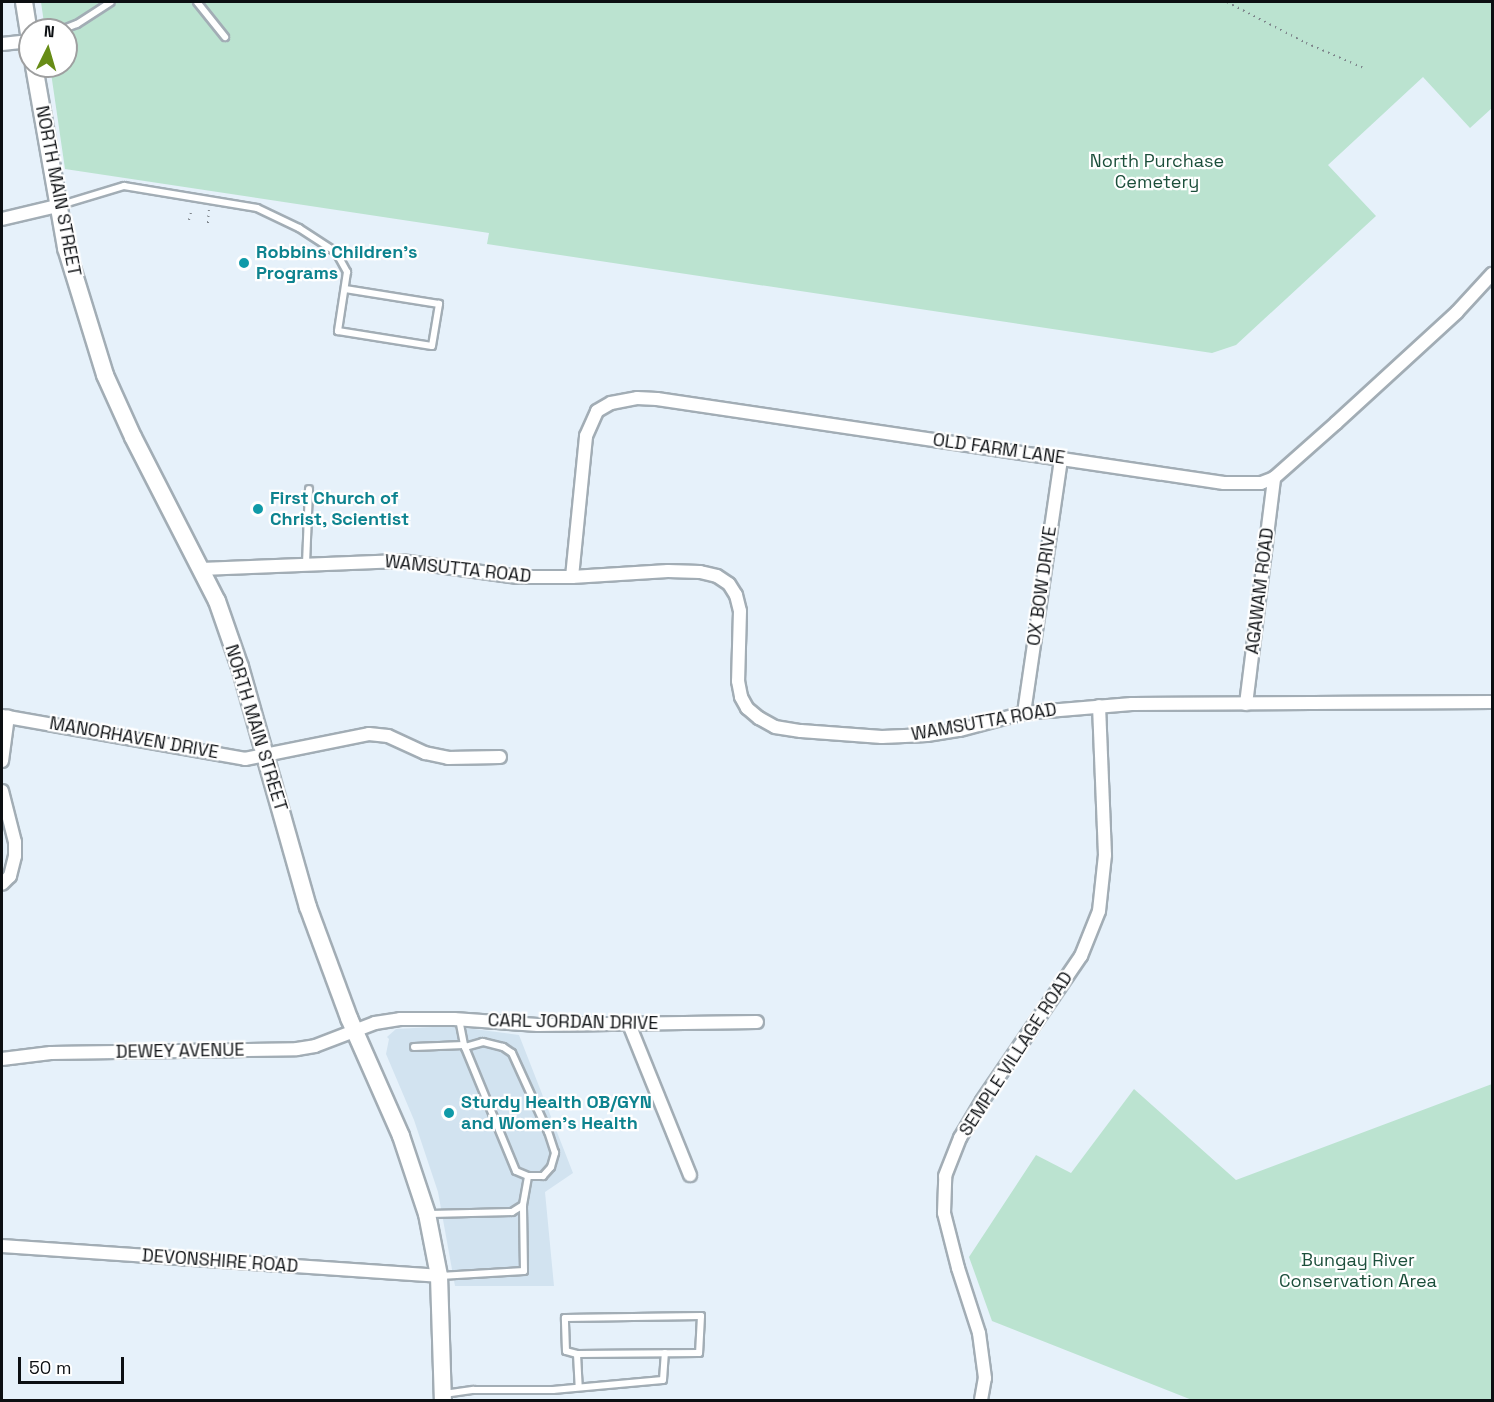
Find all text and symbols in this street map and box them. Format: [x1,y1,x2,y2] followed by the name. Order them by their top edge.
[18,18,78,78] north arrow
[43,21,56,42] text: N
[31,104,85,278] street label: NORTH MAIN STREET
[1090,151,1224,194] park label: North Purchase Cemetery
[256,242,417,284] place label: Robbins Children's Programs
[237,256,251,270] marker: Robbins Children's Programs
[931,429,1067,469] street label: OLD FARM LANE
[270,488,410,530] place label: First Church of Christ, Scientist
[251,502,265,516] marker: First Church of Christ, Scientist
[1023,525,1061,647] street label: OX BOW DRIVE
[1242,527,1278,655] street label: AGAWAM ROAD
[384,551,532,587] street label: WAMSUTTA ROAD
[220,642,292,814] street label: NORTH MAIN STREET
[909,699,1059,745] street label: WAMSUTTA ROAD
[48,712,220,764] street label: MANORHAVEN DRIVE
[955,968,1077,1140] street label: SEMPLE VILLAGE ROAD
[487,1010,659,1034] street label: CARL JORDAN DRIVE
[115,1039,245,1063] street label: DEWEY AVENUE
[461,1092,652,1134] place label: Sturdy Health OB/GYN and Women's Health
[442,1106,456,1120] marker: Sturdy Health OB/GYN and Women's Health
[141,1245,299,1277] street label: DEVONSHIRE ROAD
[1279,1250,1437,1292] park label: Bungay River Conservation Area
[21,1345,128,1383] scale bar
[29,1356,71,1379] text: 50 m

